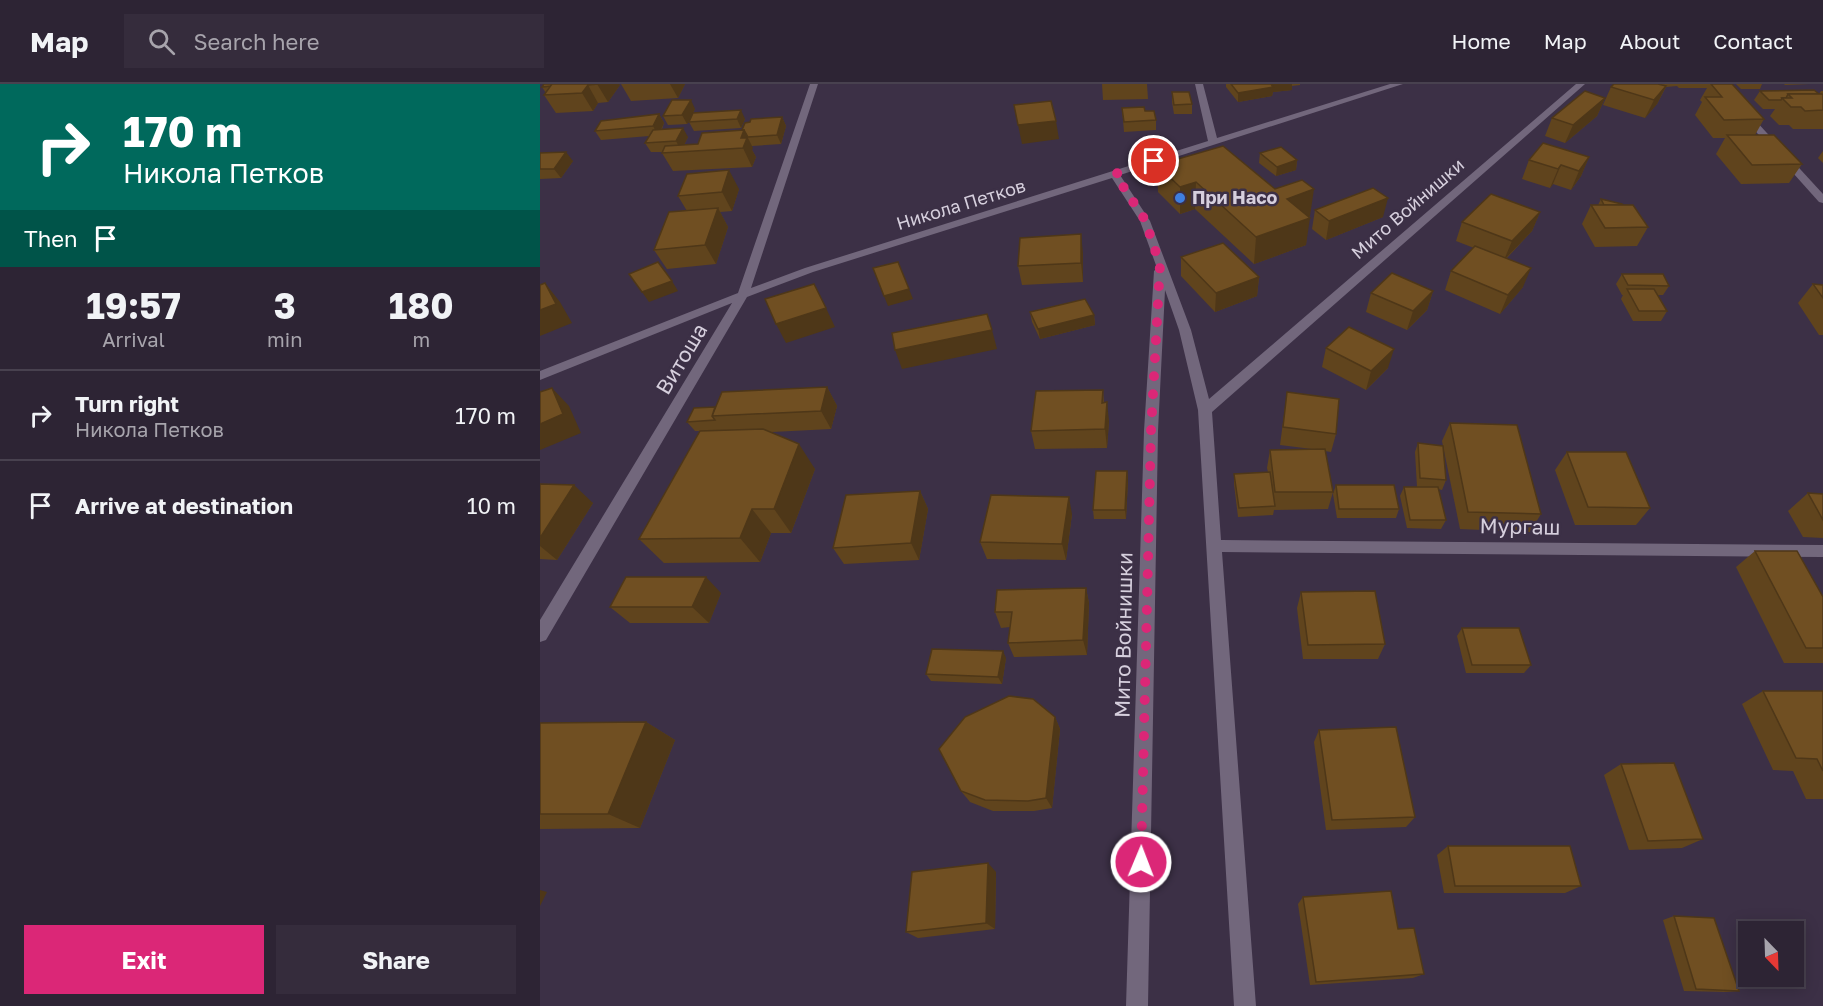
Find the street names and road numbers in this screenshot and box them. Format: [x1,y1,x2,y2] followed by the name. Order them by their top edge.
[1347,153,1468,263] street label: Мито Войнишки
[893,174,1028,234] street label: Никола Петков
[650,318,712,399] street label: Витоша
[1479,512,1561,540] street label: Мургаш
[1109,552,1137,718] street label: Мито Войнишки

